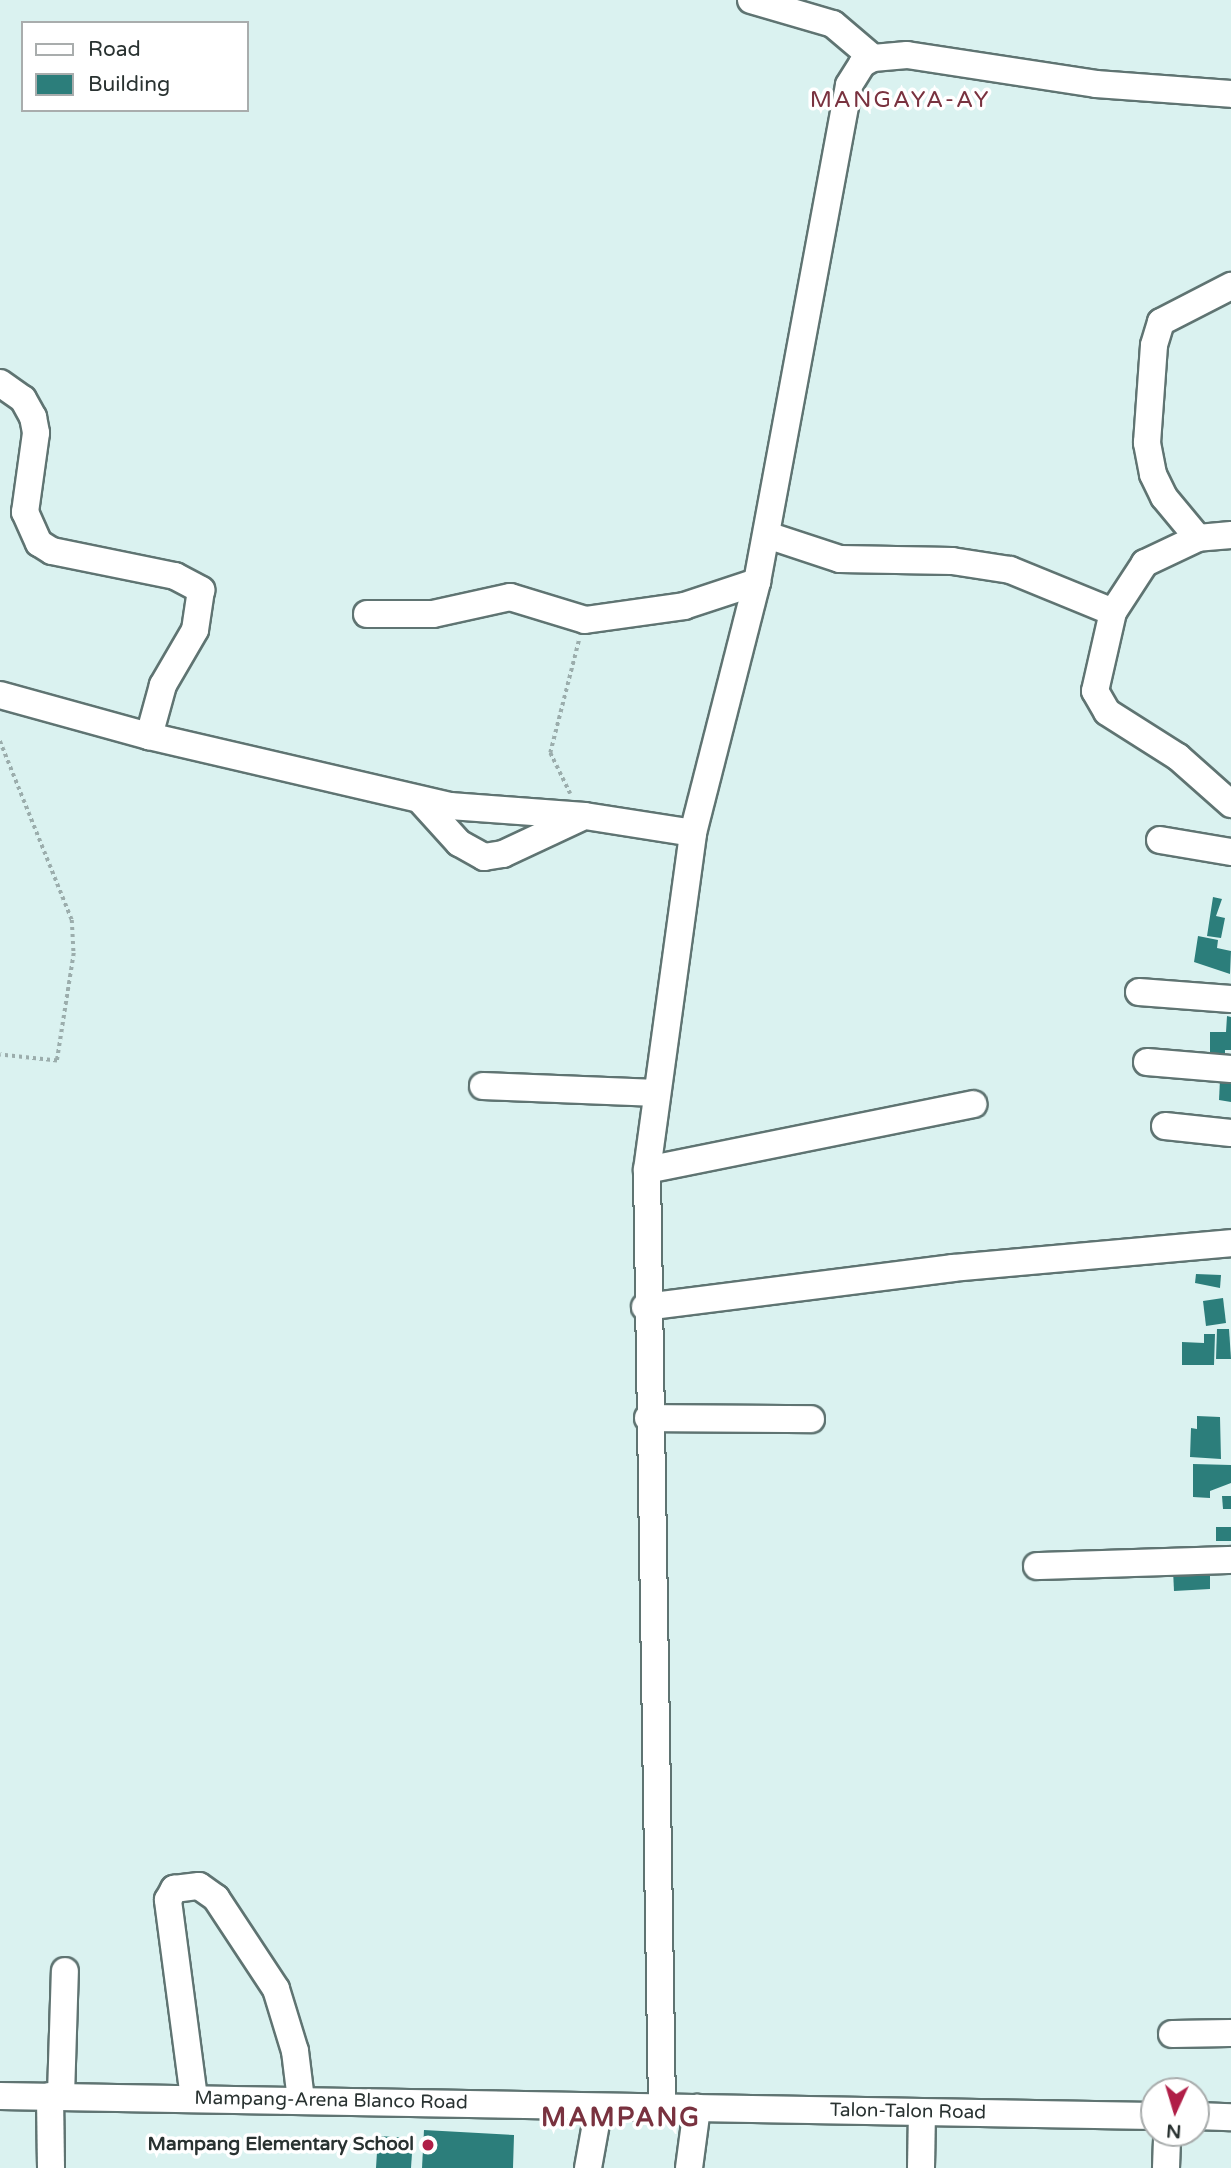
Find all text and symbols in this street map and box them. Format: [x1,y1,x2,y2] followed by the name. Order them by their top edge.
[21,21,248,112] legend
[88,37,141,62] text: Road
[88,72,170,97] text: Building
[811,86,989,114] district label: MANGAYA-AY
[1140,2077,1210,2147] north arrow
[194,2087,468,2115] street label: Mampang-Arena Blanco Road
[830,2099,986,2125] street label: Talon-Talon Road
[542,2102,700,2134] district label: MAMPANG
[1165,2119,1182,2142] text: N
[148,2134,414,2156] place label: Mampang Elementary School
[420,2137,436,2153] marker: Mampang Elementary School

